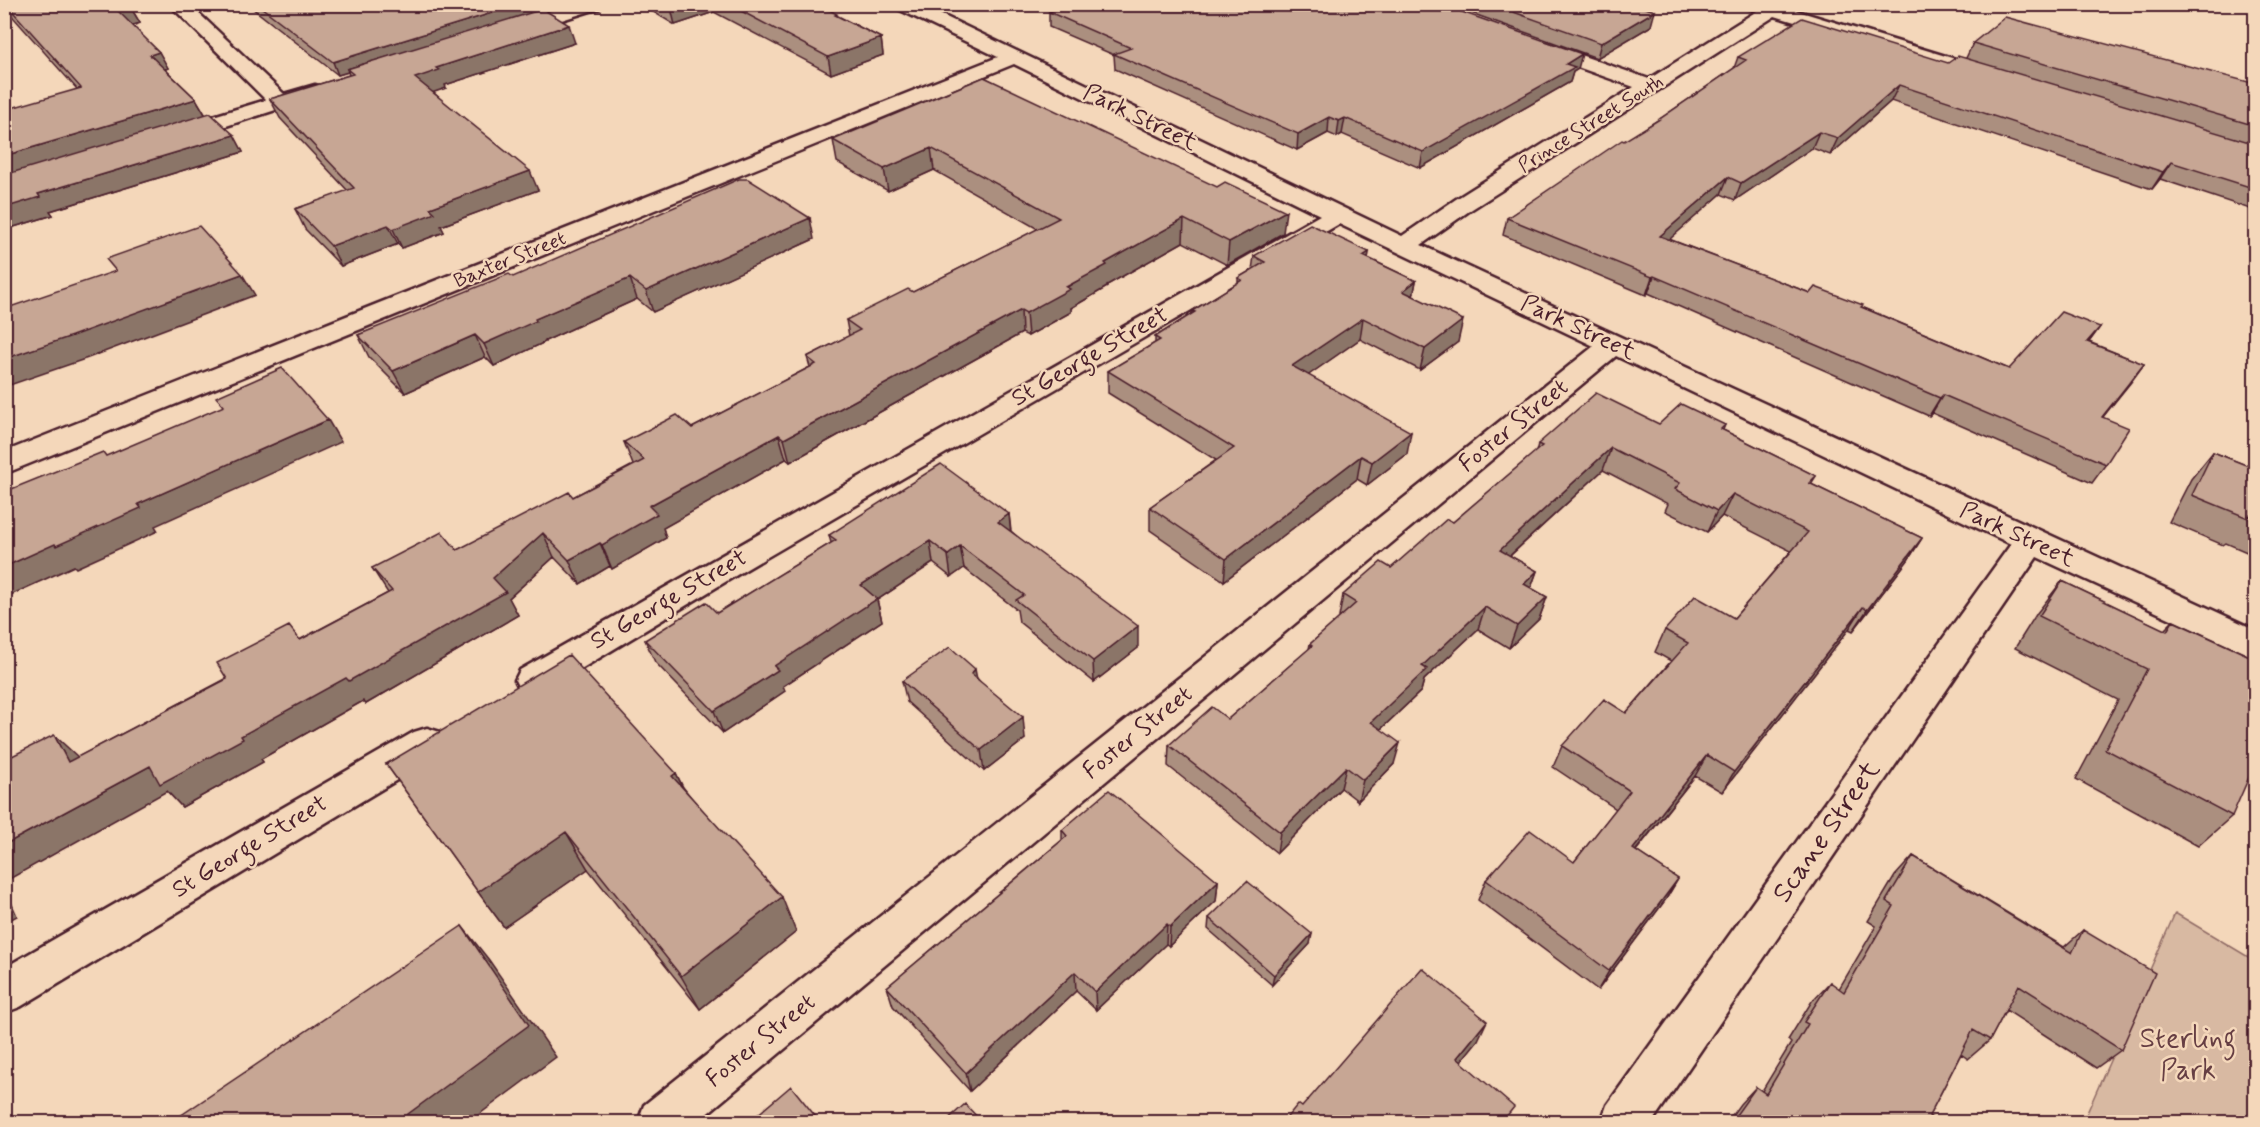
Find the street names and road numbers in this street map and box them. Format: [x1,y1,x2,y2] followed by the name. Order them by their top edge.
[1513,68,1669,180] street label: Prince Street South
[1078,77,1202,159] street label: Park Street
[450,225,570,295] street label: Baxter Street
[1516,288,1640,368] street label: Park Street
[1006,300,1175,417] street label: St George Street
[1453,372,1575,480] street label: Foster Street
[1955,495,2079,575] street label: Park Street
[585,543,754,660] street label: St George Street
[1077,679,1199,787] street label: Foster Street
[1764,753,1890,910] street label: Scane Street
[167,788,335,908] street label: St George Street
[700,987,822,1095] street label: Foster Street

